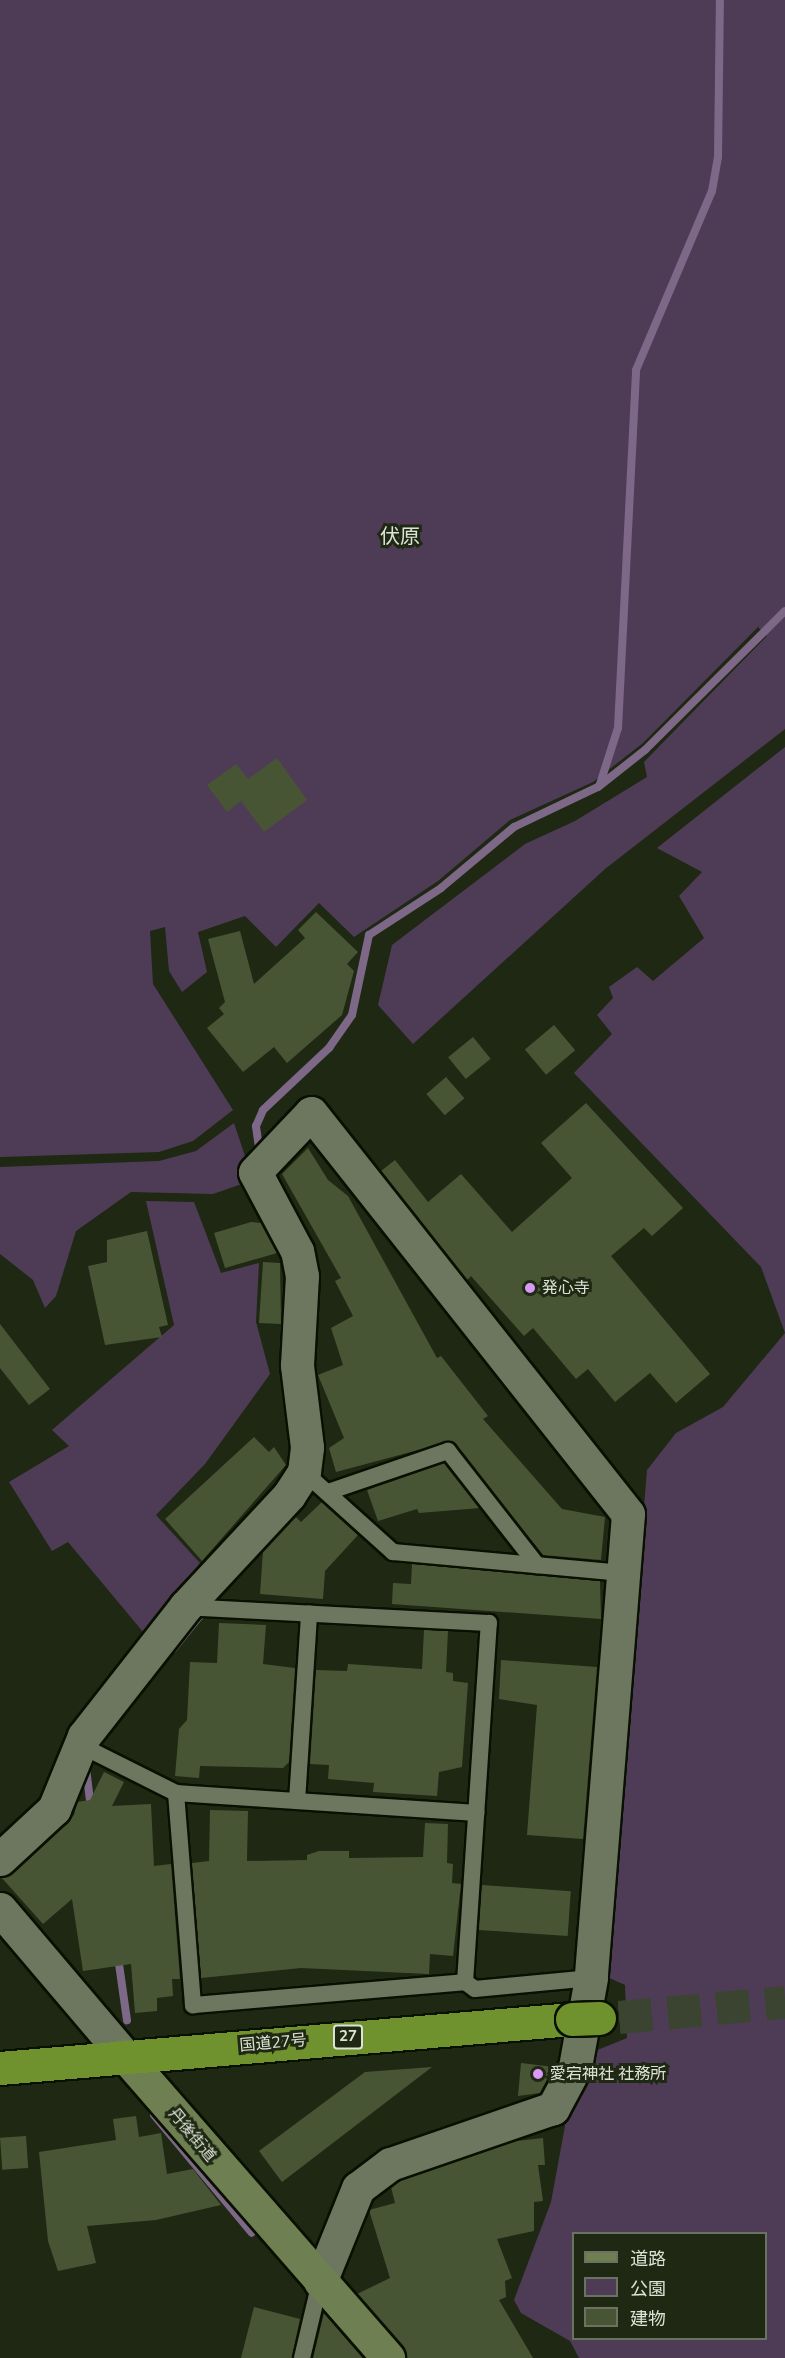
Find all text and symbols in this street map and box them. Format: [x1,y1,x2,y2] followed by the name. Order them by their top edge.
[380,524,420,548] district label: 伏原
[542,1278,590,1298] place label: 発心寺
[523,1281,537,1295] marker: 発心寺
[333,2025,363,2049] road number: 27
[239,2031,307,2055] street label: 国道27号
[550,2064,666,2084] place label: 愛宕神社 社務所
[531,2067,545,2081] marker: 愛宕神社 社務所
[164,2104,220,2166] street label: 丹後街道
[572,2232,767,2340] legend
[630,2247,666,2271] text: 道路
[630,2277,666,2301] text: 公園
[630,2307,666,2331] text: 建物

